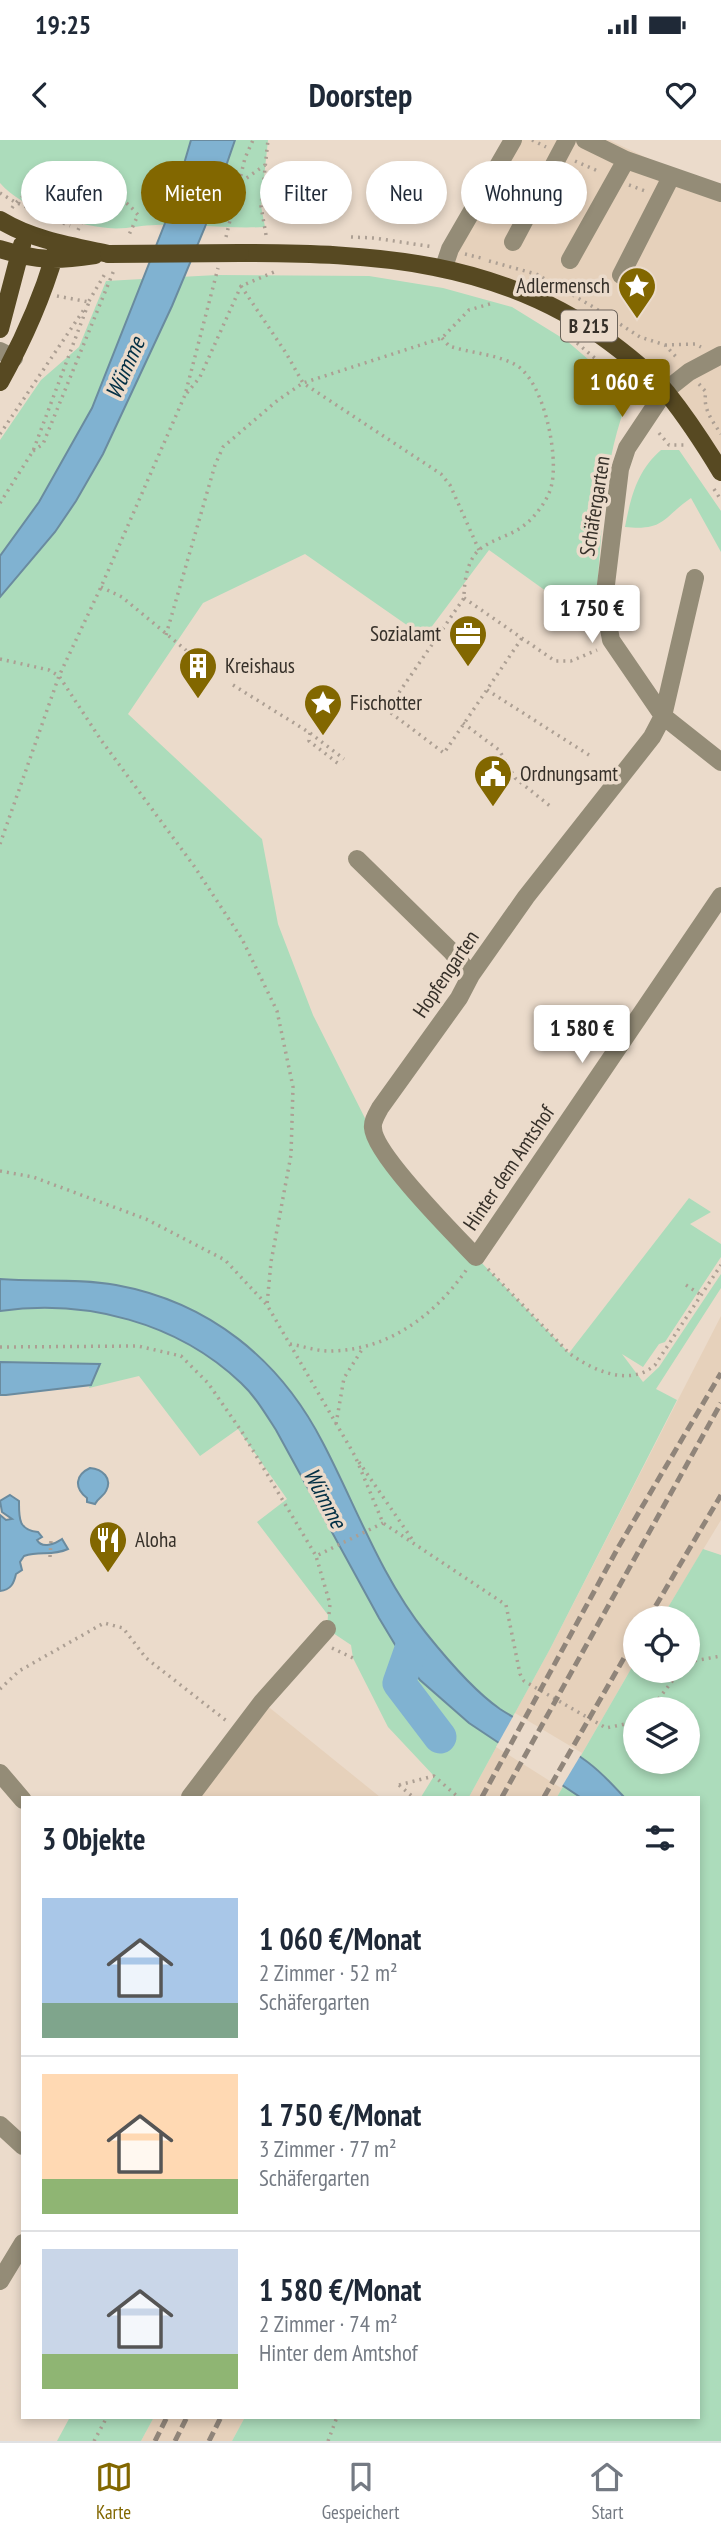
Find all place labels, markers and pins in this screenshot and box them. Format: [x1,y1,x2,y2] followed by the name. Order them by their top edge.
[616,265,658,320] place icon: Adlermensch
[516,272,610,299] place label: Adlermensch
[557,359,687,419] pin: 1 060 €
[527,586,657,645] pin: 1 750 €
[447,613,489,668] office icon: Sozialamt
[370,620,441,647] place label: Sozialamt
[177,645,219,700] building icon: Kreishaus
[225,652,295,679] place label: Kreishaus
[302,682,344,737] place icon: Fischotter
[350,689,422,716] place label: Fischotter
[472,753,514,808] public building icon: Ordnungsamt
[520,760,618,787] place label: Ordnungsamt
[517,1006,647,1065] pin: 1 580 €
[87,1519,129,1574] restaurant icon: Aloha
[135,1526,177,1553] place label: Aloha

